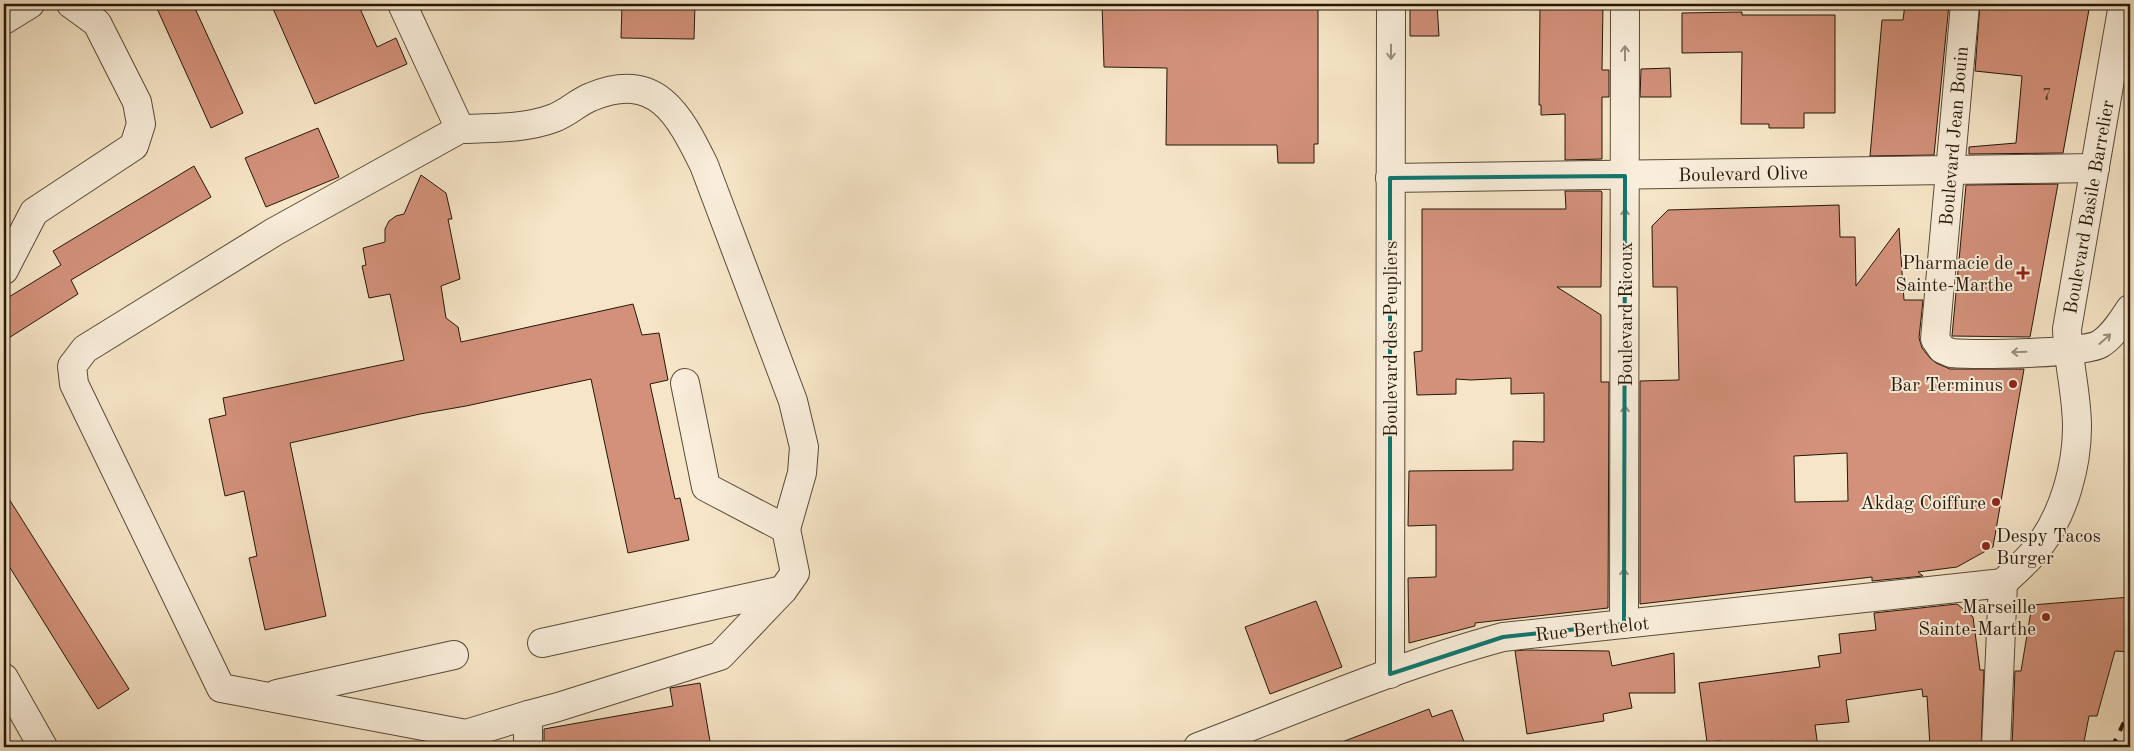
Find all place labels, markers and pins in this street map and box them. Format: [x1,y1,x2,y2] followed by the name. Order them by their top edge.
[1895,255,2013,296] place label: Pharmacie de Sainte-Marthe
[2017,267,2029,279] marker: Pharmacie de Sainte-Marthe
[1890,377,2003,396] place label: Bar Terminus
[2007,378,2019,390] marker: Bar Terminus
[1860,495,1986,514] place label: Akdag Coiffure
[1990,496,2002,508] marker: Akdag Coiffure
[1996,528,2101,569] place label: Despy Tacos Burger
[1980,540,1992,552] marker: Despy Tacos Burger
[1918,599,2036,640] place label: Marseille Sainte-Marthe
[2040,611,2052,623] marker: Marseille Sainte-Marthe

